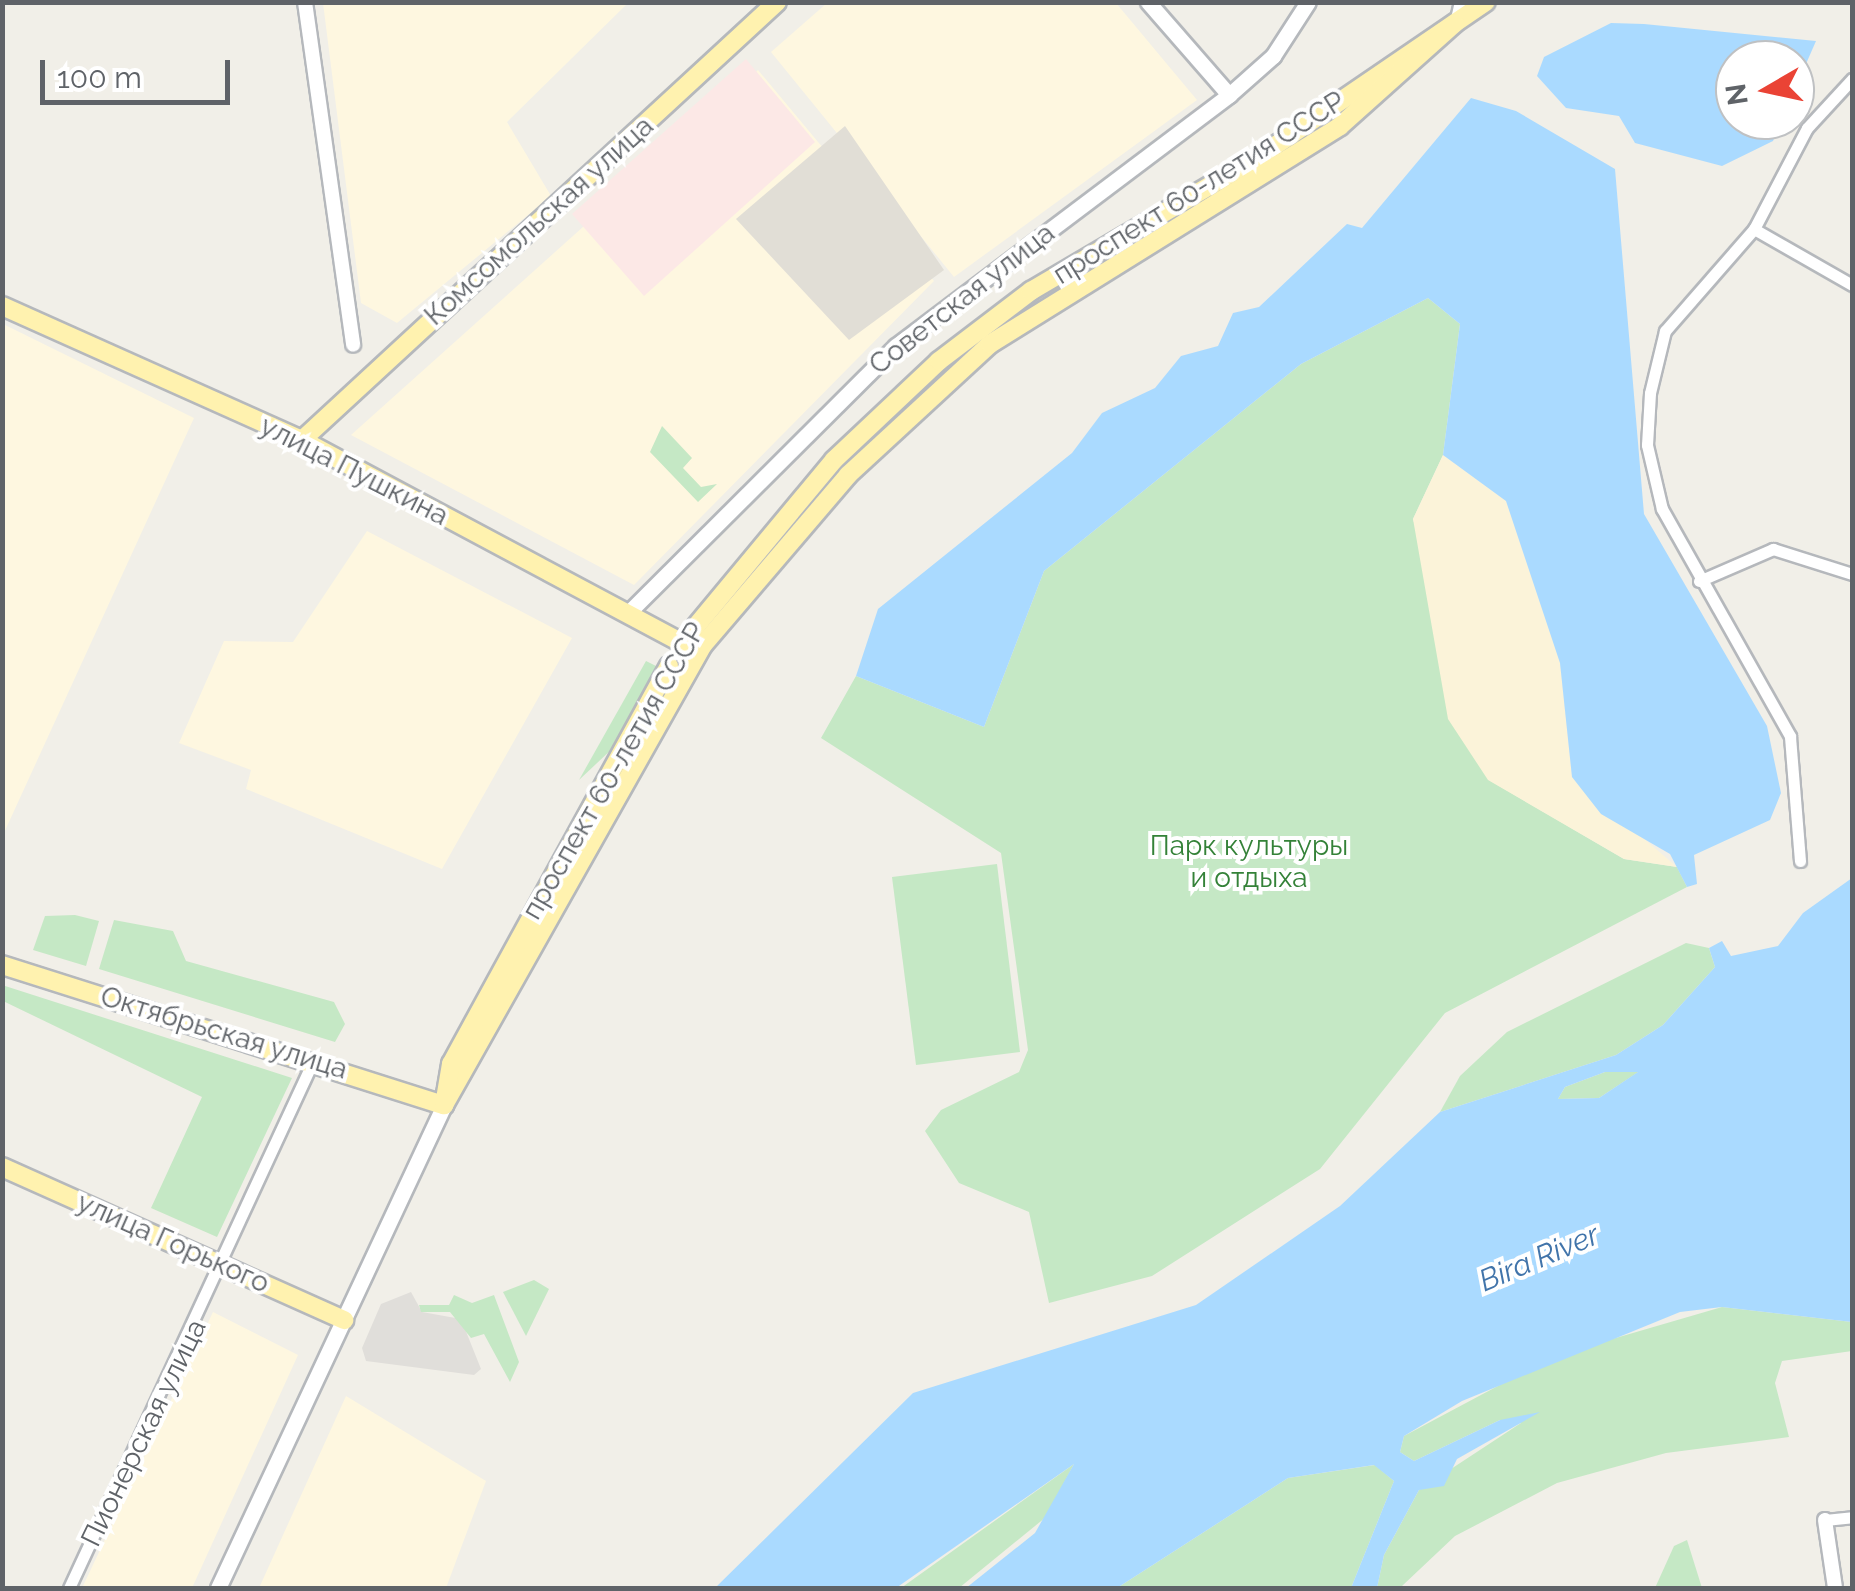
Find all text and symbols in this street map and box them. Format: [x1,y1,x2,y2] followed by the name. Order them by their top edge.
[45,40,235,102] scale bar
[1715,40,1815,140] north arrow
[57,60,142,95] text: 100 m
[1719,81,1755,108] text: N
[1047,84,1351,292] street label: проспект 60-летия СССР
[417,109,661,333] street label: Комсомольская улица
[862,216,1062,382] street label: Советская улица
[254,409,454,533] street label: улица Пушкина
[515,617,713,925] street label: проспект 60-летия СССР
[1150,829,1348,895] park label: Парк культуры и отдыха
[96,979,352,1087] street label: Октябрьская улица
[72,1186,274,1300] street label: улица Горького
[1474,1217,1604,1299] water label: Bira River
[74,1314,214,1552] street label: Пионерская улица

